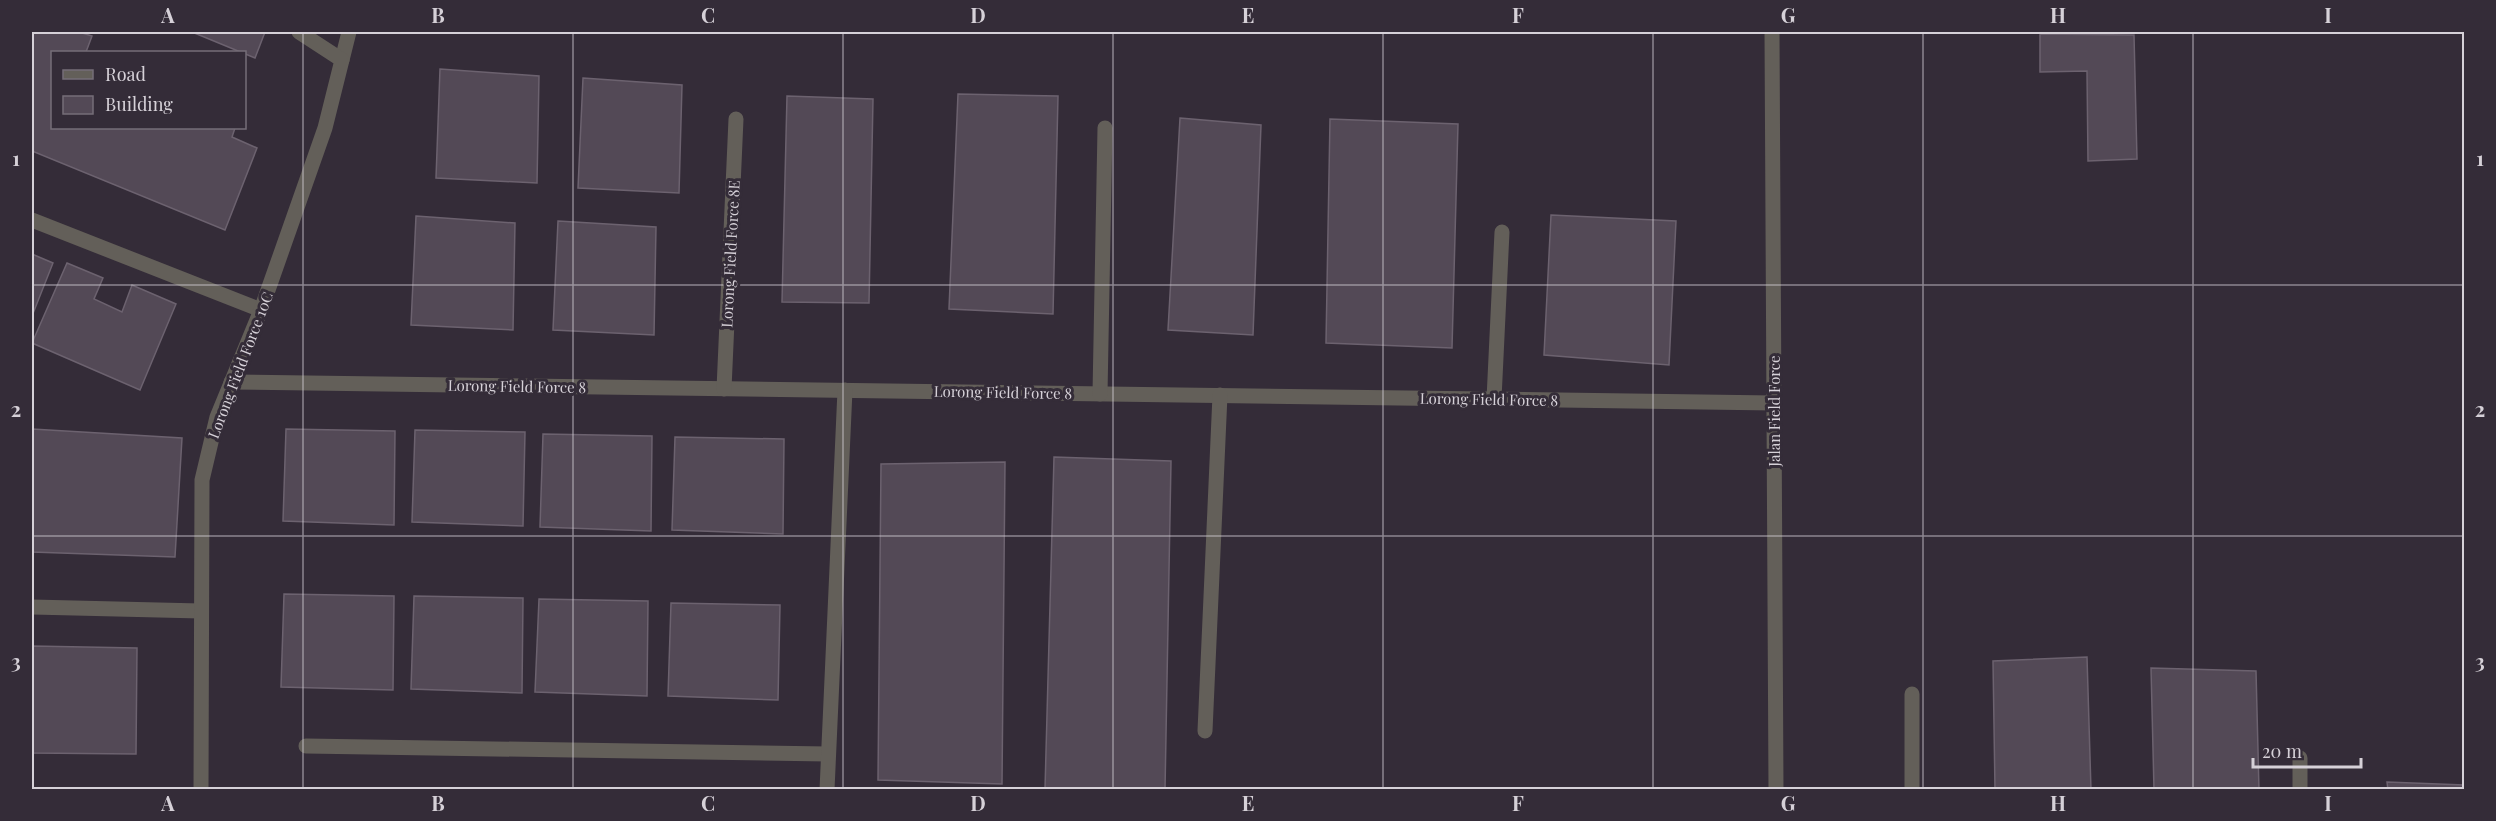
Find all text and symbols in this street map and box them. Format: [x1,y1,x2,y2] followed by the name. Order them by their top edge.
[160,1,175,28] text: A
[431,1,445,28] text: B
[701,1,715,28] text: C
[970,1,986,28] text: D
[1242,1,1254,28] text: E
[1512,1,1524,28] text: F
[1781,1,1796,28] text: G
[2050,1,2066,28] text: H
[2324,1,2332,28] text: I
[51,51,246,129] legend
[105,62,146,86] text: Road
[105,92,173,116] text: Building
[12,144,20,171] text: 1
[2476,144,2484,171] text: 1
[716,180,744,328] street label: Lorong Field Force 8E
[203,289,277,441] street label: Lorong Field Force 10C
[1764,355,1784,468] street label: Jalan Field Force
[448,375,587,397] street label: Lorong Field Force 8
[934,381,1073,403] street label: Lorong Field Force 8
[1420,388,1559,410] street label: Lorong Field Force 8
[11,395,21,422] text: 2
[2475,395,2485,422] text: 2
[11,647,21,674] text: 3
[2475,647,2485,674] text: 3
[2253,731,2361,769] scale bar
[2262,739,2302,763] text: 20 m
[160,789,175,816] text: A
[431,789,445,816] text: B
[701,789,715,816] text: C
[970,789,986,816] text: D
[1242,789,1254,816] text: E
[1512,789,1524,816] text: F
[1781,789,1796,816] text: G
[2050,789,2066,816] text: H
[2324,789,2332,816] text: I

